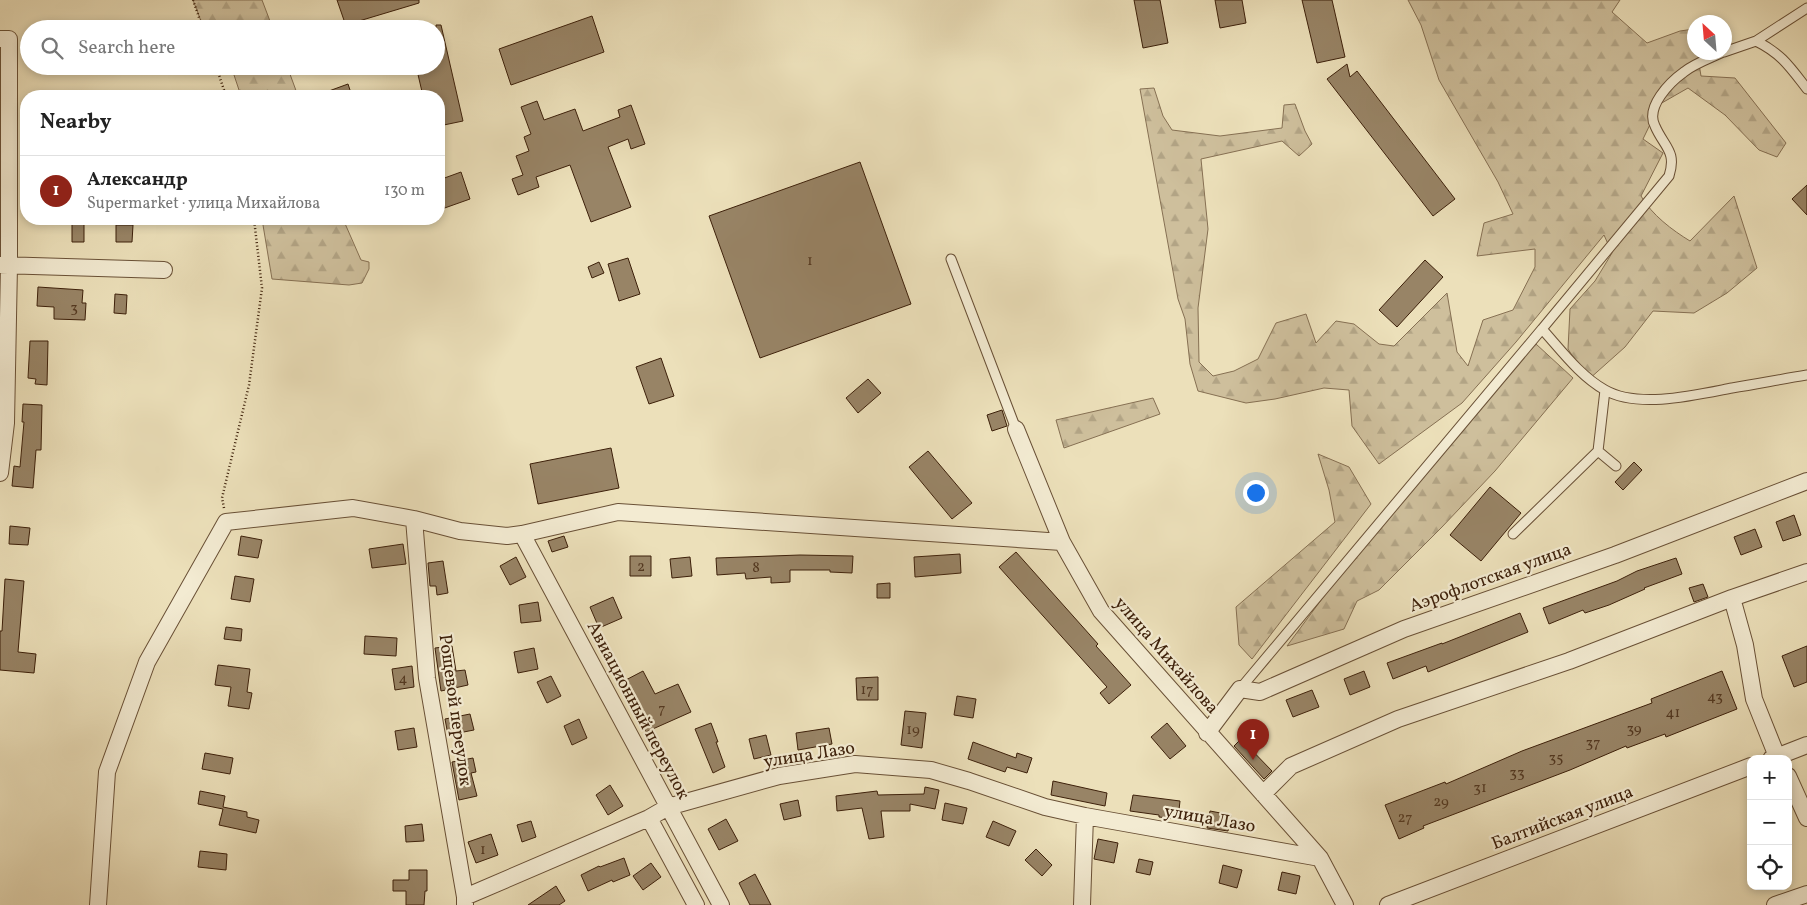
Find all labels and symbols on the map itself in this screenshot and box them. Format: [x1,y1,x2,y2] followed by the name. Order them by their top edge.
[1687,15,1732,60] north arrow
[807,251,813,272] house number: 1
[70,298,78,319] house number: 3
[1243,480,1269,506] your location
[1406,537,1575,619] street label: Аэрофлотская улица
[637,557,645,578] house number: 2
[752,558,760,579] house number: 8
[1108,592,1224,720] street label: улица Михайлова
[580,617,695,805] street label: Авиационный переулок
[431,633,478,788] street label: Рощевой переулок
[399,669,408,690] house number: 4
[860,680,874,701] house number: 17
[1707,687,1723,708] house number: 43
[658,699,666,720] house number: 7
[1666,703,1680,724] house number: 41
[1237,719,1269,760] pin: 1
[1626,719,1642,740] house number: 39
[906,720,920,741] house number: 19
[1586,733,1600,754] house number: 37
[762,736,857,775] street label: улица Лазо
[1549,748,1563,769] house number: 35
[1509,763,1525,784] house number: 33
[1473,778,1487,799] house number: 31
[1488,780,1637,857] street label: Балтийская улица
[1433,792,1449,813] house number: 29
[1162,799,1257,840] street label: улица Лазо
[1398,808,1412,829] house number: 27
[480,840,486,861] house number: 1

